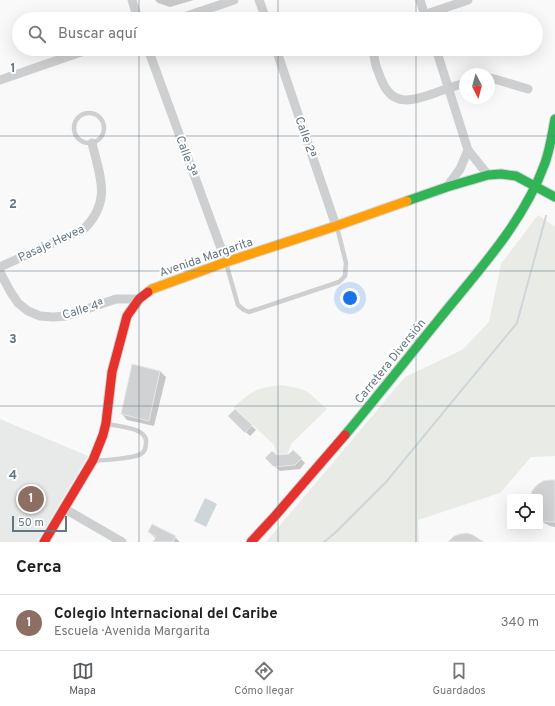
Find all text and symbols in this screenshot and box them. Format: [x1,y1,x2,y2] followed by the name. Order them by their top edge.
[12,12,543,56] search box
[26,23,48,45] icon: search
[58,25,137,44] text: Buscar aquí
[10,61,16,77] text: 1
[459,68,495,104] north arrow
[291,115,320,160] street label: Calle 2ª
[171,134,201,179] street label: Calle 3ª
[9,197,17,213] text: 2
[16,222,87,266] street label: Pasaje Hevea
[158,234,255,281] street label: Avenida Margarita
[340,288,360,308] your location
[61,296,106,324] street label: Calle 4ª
[352,316,430,407] street label: Carretera Diversión
[9,332,17,348] text: 3
[9,468,17,484] text: 4
[18,484,44,514] pin: 1
[507,494,543,530] map controls
[507,494,543,530] button: locate
[12,514,67,533] scale bar
[18,516,44,530] text: 50 m
[16,557,62,579] text: Cerca
[54,605,278,624] text: Colegio Internacional del Caribe
[26,615,32,631] text: 1
[501,615,539,631] text: 340 m
[54,624,210,640] text: Escuela · Avenida Margarita
[69,660,96,698] tab: Mapa
[234,660,294,698] tab: Cómo llegar
[433,660,486,698] tab: Guardados

